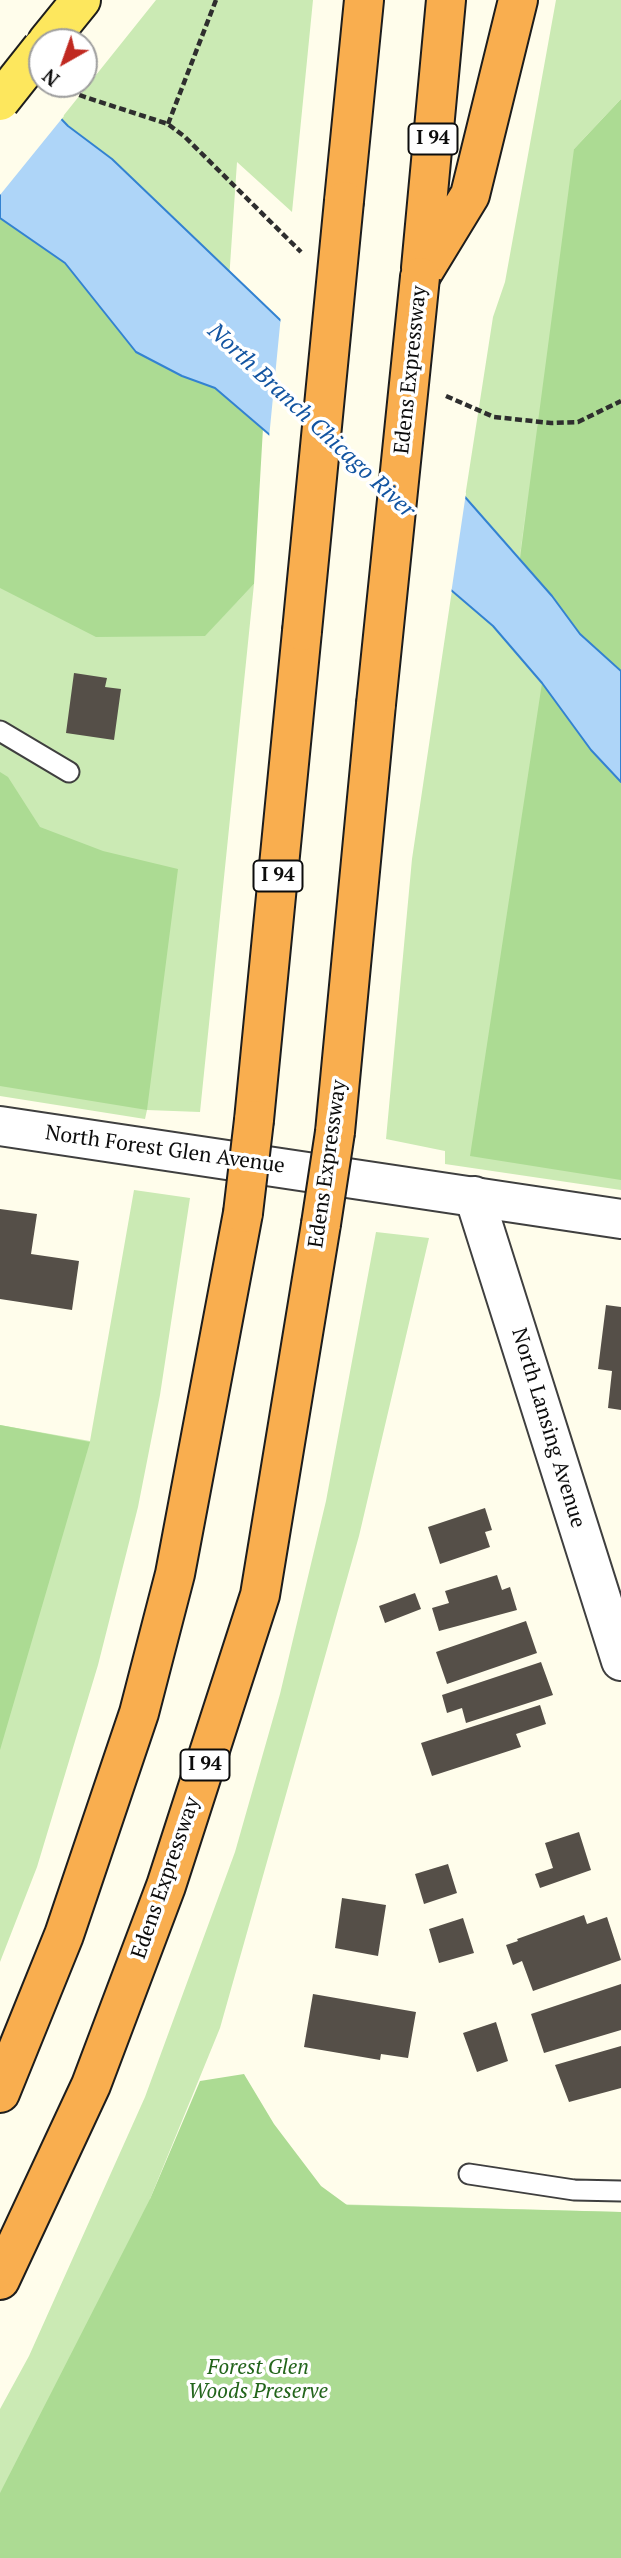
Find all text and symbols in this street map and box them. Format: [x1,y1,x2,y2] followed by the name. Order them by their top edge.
[28,28,98,98] north arrow
[37,64,64,92] text: N
[408,124,458,154] road number: I 94
[390,284,432,456] street label: Edens Expressway
[202,318,420,524] water label: North Branch Chicago River
[254,860,302,891] road number: I 94
[304,1078,352,1250] street label: Edens Expressway
[44,1121,286,1179] street label: North Forest Glen Avenue
[506,1325,590,1531] street label: North Lansing Avenue
[180,1750,230,1780] road number: I 94
[127,1794,205,1962] street label: Edens Expressway
[188,2355,328,2405] park label: Forest Glen Woods Preserve

